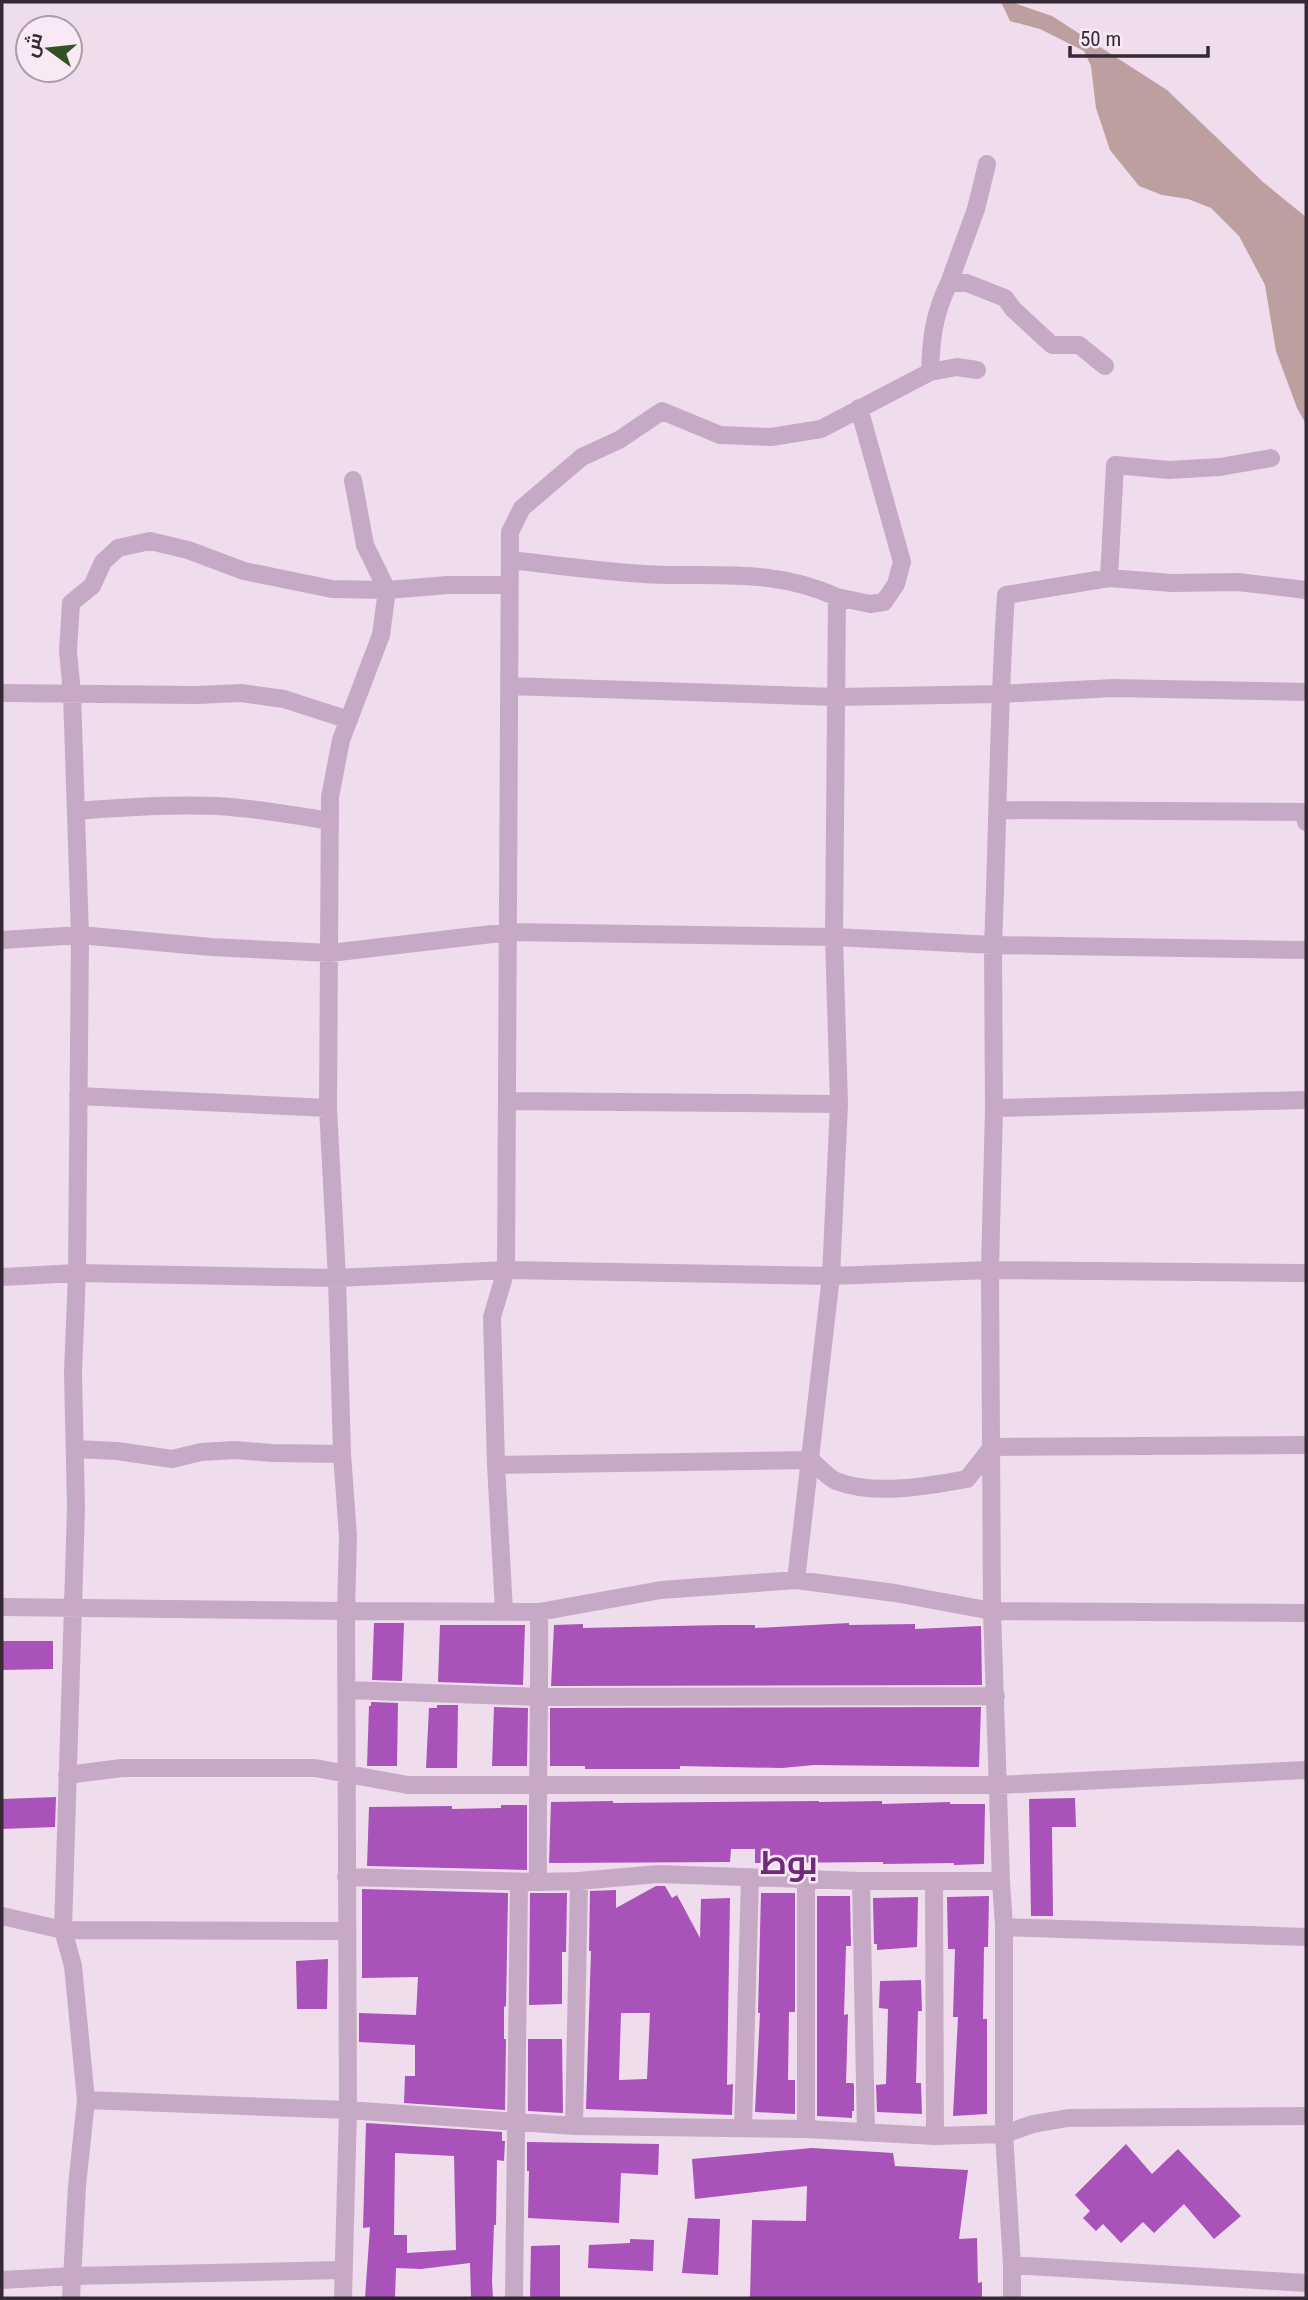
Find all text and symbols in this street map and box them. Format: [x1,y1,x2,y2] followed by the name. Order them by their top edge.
[14,14,84,84] north arrow
[1070,14,1208,58] scale bar
[1080,27,1121,51] text: 50 m
[19,30,47,59] text: ش
[760,1843,818,1882] district label: بوط

